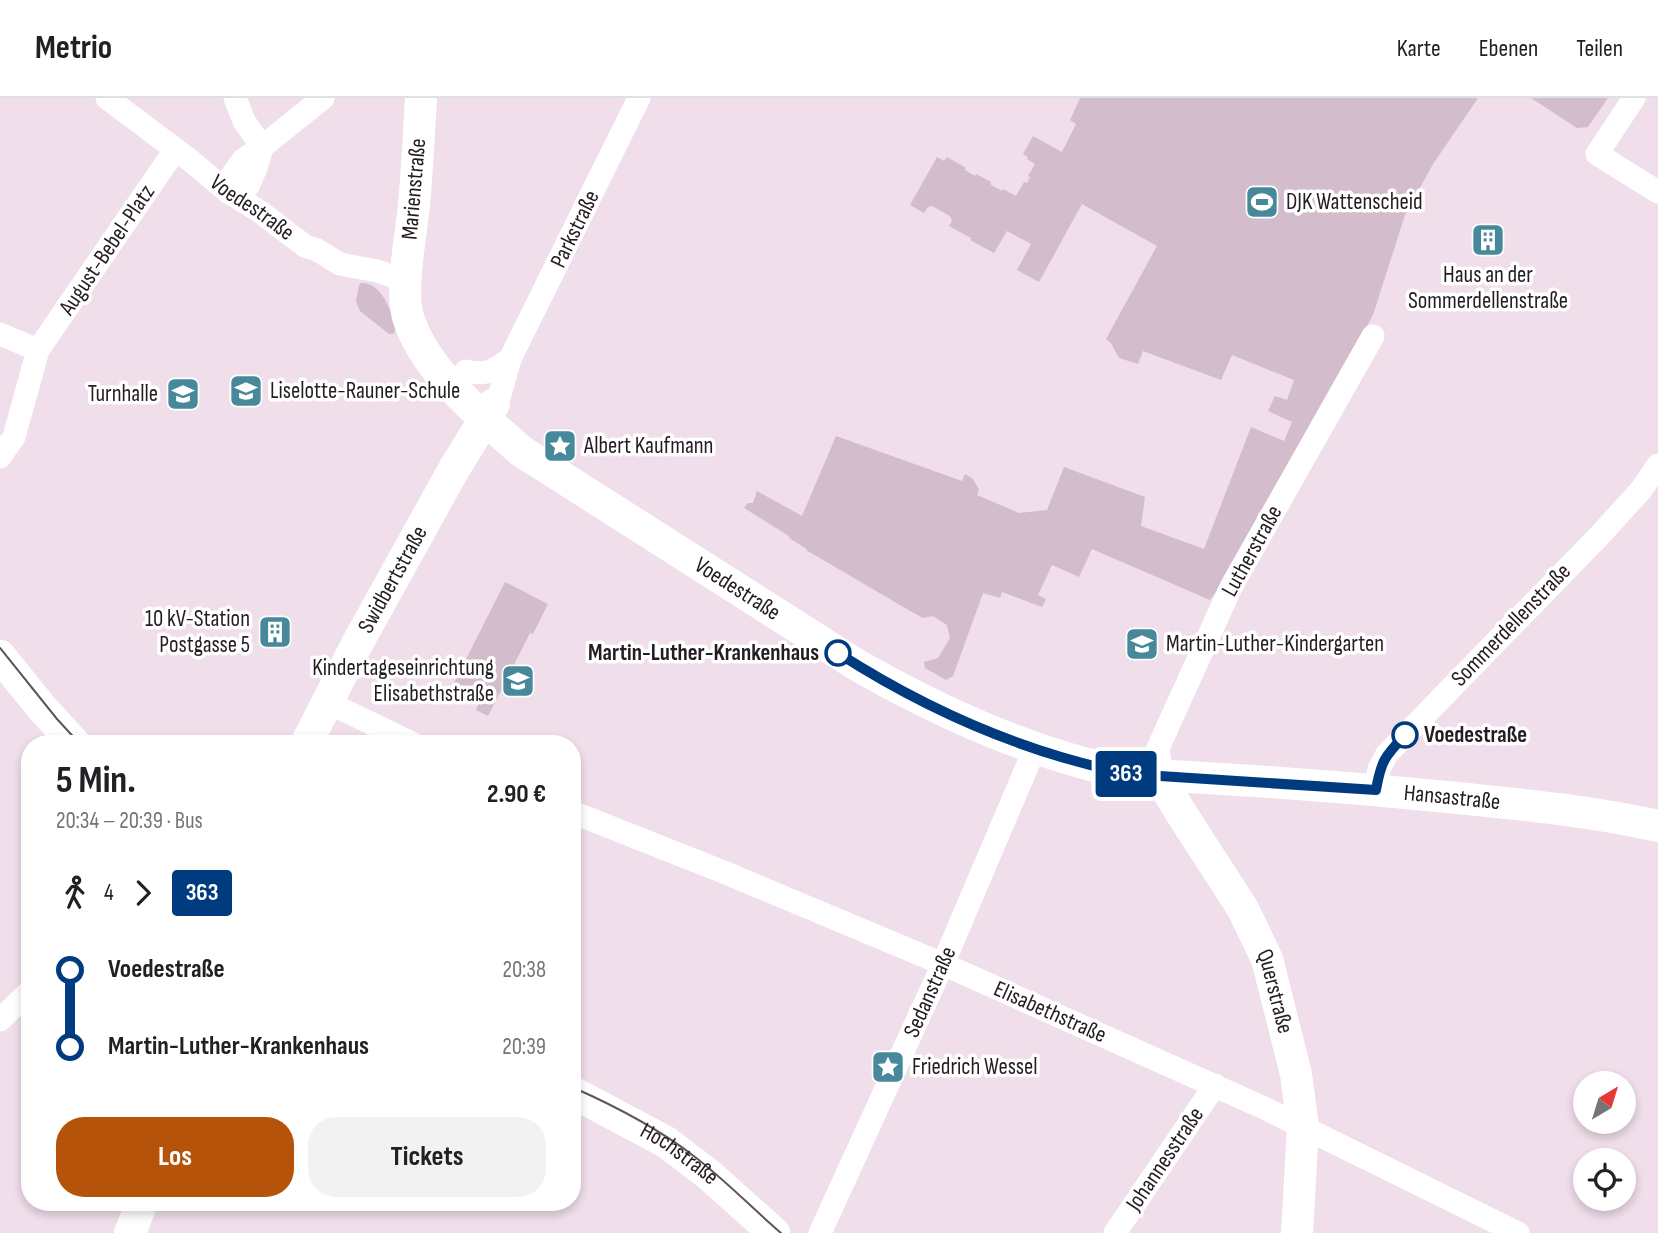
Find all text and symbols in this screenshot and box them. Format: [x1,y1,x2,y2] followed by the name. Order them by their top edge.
[35,28,112,68] text: Metrio
[1397,34,1441,63] text: Karte
[1479,34,1538,63] text: Ebenen
[1576,34,1623,63] text: Teilen
[396,137,432,241] street label: Marienstraße
[204,169,300,247] street label: Voedestraße
[53,179,161,321] street label: August-Bebel-Platz
[1243,183,1281,221] sports icon: DJK Wattenscheid
[544,186,606,272] street label: Parkstraße
[1286,188,1423,216] place label: DJK Wattenscheid
[1469,221,1507,259] building icon: Haus an der Sommerdellenstraße
[1408,261,1568,315] place label: Haus an der Sommerdellenstraße
[227,372,265,410] school or university icon: Liselotte-Rauner-Schule
[164,375,202,413] school or university icon: Turnhalle
[270,377,460,405] place label: Liselotte-Rauner-Schule
[88,380,158,408] place label: Turnhalle
[541,427,579,465] place icon: Albert Kaufmann
[583,432,713,460] place label: Albert Kaufmann
[1216,501,1288,601] street label: Lutherstraße
[352,521,434,638] street label: Swidbertstraße
[689,551,786,627] street label: Voedestraße
[1445,558,1577,692] street label: Sommerdellenstraße
[145,605,250,659] place label: 10 kV-Station Postgasse 5
[256,613,294,651] building icon: 10 kV-Station Postgasse 5
[1123,625,1161,663] school or university icon: Martin-Luther-Kindergarten
[1166,630,1384,658] place label: Martin-Luther-Kindergarten
[588,639,819,667] place label: Martin-Luther-Krankenhaus
[825,640,851,666] marker: Martin-Luther-Krankenhaus
[312,654,494,708] place label: Kindertageseinrichtung Elisabethstraße
[499,662,537,700] school or university icon: Kindertageseinrichtung Elisabethstraße
[1424,721,1527,749] place label: Voedestraße
[1392,722,1418,748] marker: Voedestraße
[1086,751,1166,797] line badge: 363
[56,758,136,803] text: 5 Min.
[1110,759,1142,788] text: 363
[487,779,546,810] text: 2.90 €
[1403,779,1502,816] street label: Hansastraße
[56,807,203,835] text: 20:34 – 20:39 · Bus
[56,874,94,912] icon: walk
[124,874,162,912] icon: forward
[186,878,218,907] text: 363
[104,879,114,907] text: 4
[898,942,962,1042] street label: Sedanstraße
[1250,944,1299,1036] street label: Querstraße
[108,954,225,985] text: Voedestraße
[502,956,546,984] text: 20:38
[989,975,1111,1049] street label: Elisabethstraße
[108,1031,369,1062] text: Martin-Luther-Krankenhaus
[502,1033,546,1061] text: 20:39
[869,1048,907,1086] place icon: Friedrich Wessel
[912,1053,1038,1081] place label: Friedrich Wessel
[1573,1071,1636,1134] north arrow
[1573,1071,1636,1211] map controls
[1120,1102,1210,1217] street label: Johannesstraße
[56,1117,294,1197] button: Los
[308,1117,546,1197] button: Tickets
[635,1117,724,1191] street label: Hochstraße
[1573,1148,1636,1211] button: locate

